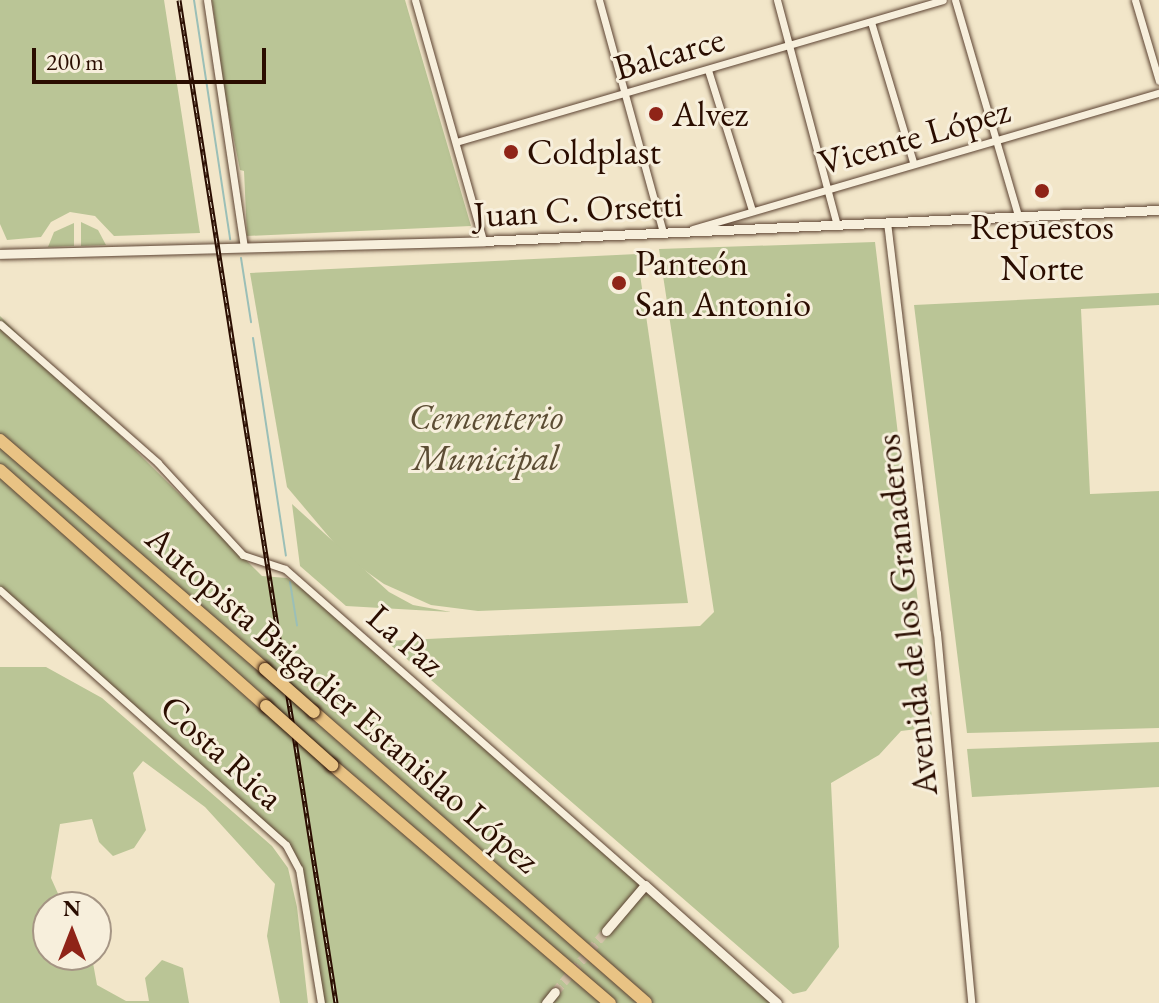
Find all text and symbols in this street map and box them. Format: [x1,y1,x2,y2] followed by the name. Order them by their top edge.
[609,17,729,89] street label: Balcarce
[36,32,270,82] scale bar
[46,46,104,77] text: 200 m
[813,88,1015,184] street label: Vicente López
[672,92,748,136] place label: Alvez
[647,105,665,123] marker: Alvez
[527,130,661,174] place label: Coldplast
[502,143,520,161] marker: Coldplast
[472,182,684,236] street label: Juan C. Orsetti
[1033,182,1051,200] marker: Repuestos Norte
[970,204,1114,289] place label: Repuestos Norte
[635,240,811,325] place label: Panteón San Antonio
[610,274,628,292] marker: Panteón San Antonio
[409,394,563,479] park label: Cementerio Municipal
[866,432,946,798] street label: Avenida de los Granaderos
[137,516,549,882] street label: Autopista Brigadier Estanislao López
[359,595,453,685] street label: La Paz
[151,685,293,819] street label: Costa Rica
[32,891,112,971] north arrow
[63,894,81,923] text: N

